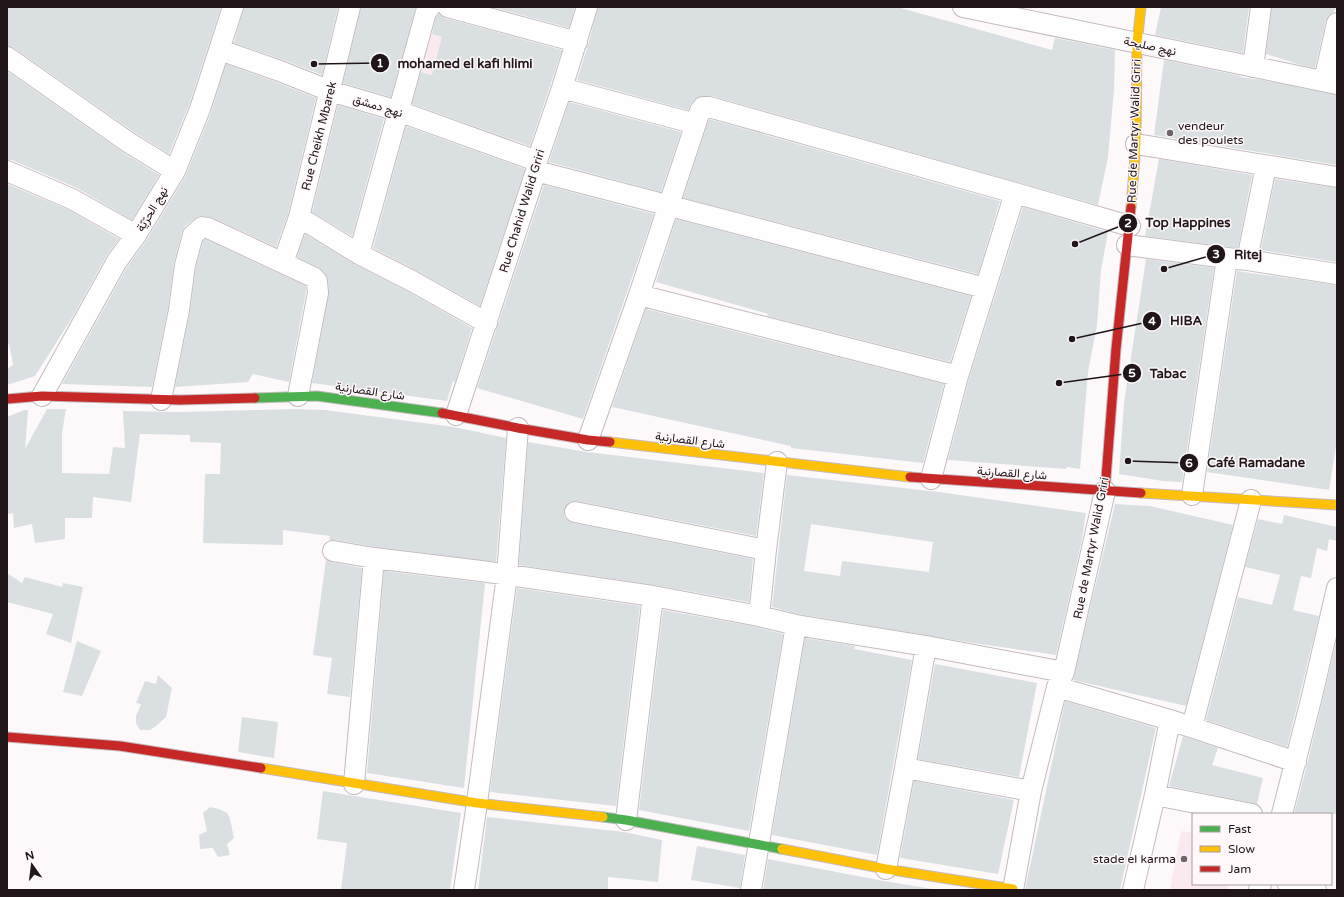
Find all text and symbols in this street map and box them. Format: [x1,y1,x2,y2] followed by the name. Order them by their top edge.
[1122,34,1178,60] street label: نهج صليحة
[370,51,541,76] callout: mohamed el kafi hlimi
[376,56,384,70] text: 1
[397,56,533,72] text: mohamed el kafi hlimi
[1124,59,1144,203] street label: Rue de Martyr Walid Griri
[299,80,339,192] street label: Rue Cheikh Mbarek
[351,92,405,122] street label: نهج دمشق
[1178,119,1244,147] place label: vendeur des poulets
[1165,128,1175,138] marker: vendeur des poulets
[497,148,547,274] street label: Rue Chahid Walid Griri
[133,184,173,235] street label: نهج الحرّيّة
[1118,210,1239,235] callout: Top Happines
[1145,215,1230,231] text: Top Happines
[1124,216,1132,230] text: 2
[1206,241,1270,266] callout: Ritej
[1212,247,1220,261] text: 3
[1234,247,1262,263] text: Ritej
[1142,308,1210,333] callout: HIBA
[1170,313,1202,329] text: HIBA
[1148,314,1156,328] text: 4
[1122,361,1194,386] callout: Tabac
[1128,366,1136,380] text: 5
[1149,366,1186,382] text: Tabac
[334,379,406,405] street label: شارع القصارنية
[654,429,726,453] street label: شارع القصارنية
[1179,450,1313,475] callout: Café Ramadane
[1207,455,1306,471] text: Café Ramadane
[1185,456,1193,470] text: 6
[976,464,1048,484] street label: شارع القصارنية
[1070,476,1112,620] street label: Rue de Martyr Walid Griri
[1192,813,1332,885] legend
[1228,822,1252,836] text: Fast
[1228,842,1255,856] text: Slow
[12,845,52,885] north arrow
[24,848,36,863] text: N
[1093,852,1176,866] place label: stade el karma
[1179,854,1189,864] marker: stade el karma
[1228,862,1251,876] text: Jam

